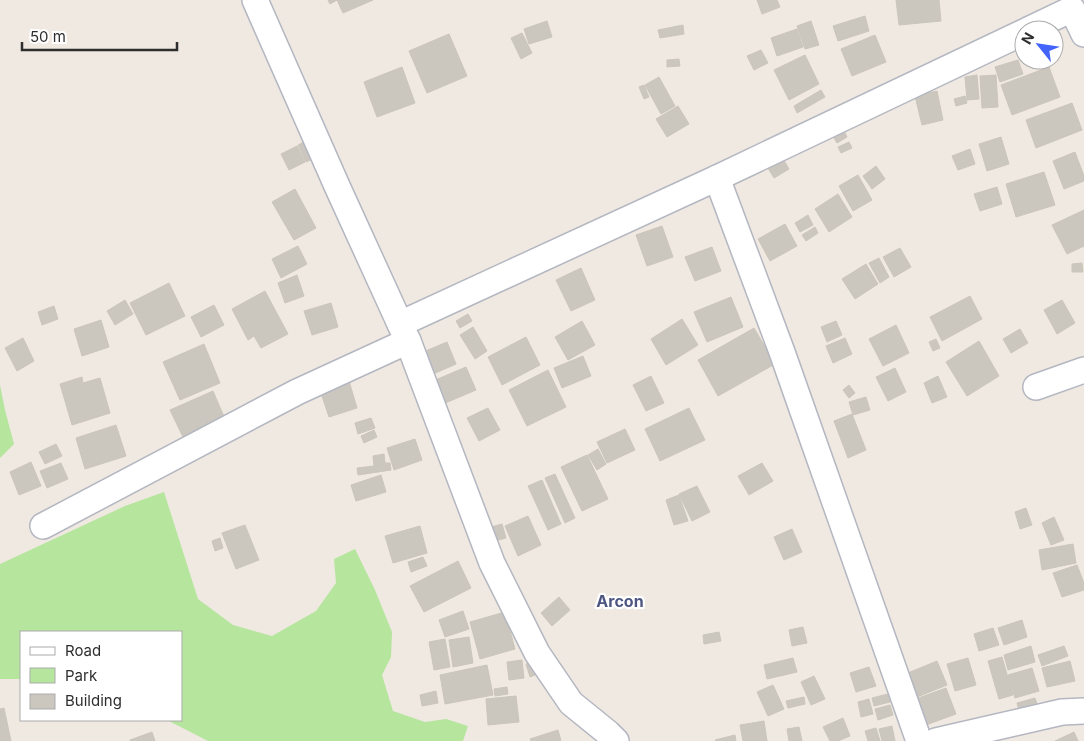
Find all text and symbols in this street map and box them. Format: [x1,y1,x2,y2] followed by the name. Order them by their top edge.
[22,20,178,52] scale bar
[1014,20,1064,70] north arrow
[30,27,66,46] text: 50 m
[1017,29,1037,47] text: N
[596,591,644,611] district label: Arcon
[20,631,182,721] legend
[65,641,101,660] text: Road
[65,666,98,685] text: Park
[65,691,122,710] text: Building

